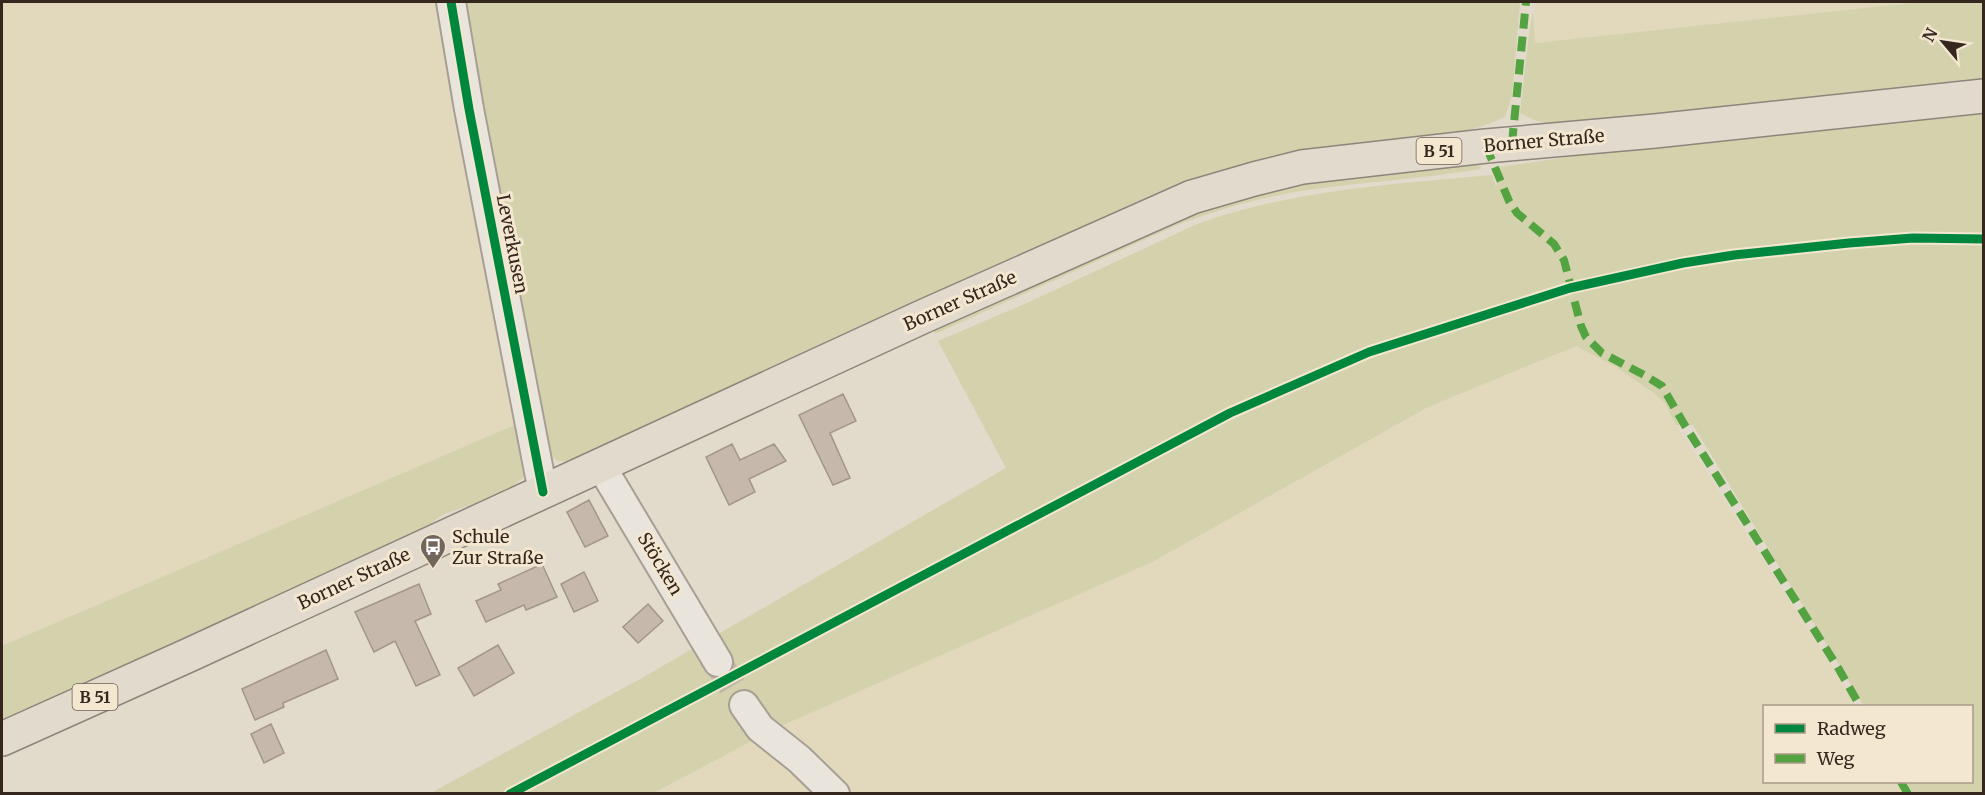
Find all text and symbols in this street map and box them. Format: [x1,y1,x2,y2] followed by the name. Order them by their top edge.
[1913,12,1973,72] north arrow
[1918,24,1942,45] text: N
[1483,124,1605,157] street label: Borner Straße
[1416,138,1462,164] road number: B 51
[492,192,533,296] street label: Leverkusen
[900,265,1020,336] street label: Borner Straße
[452,525,543,569] place label: Schule Zur Straße
[633,528,688,599] street label: Stöcken
[418,532,448,570] bus stop icon: Schule Zur Straße
[294,542,414,615] street label: Borner Straße
[72,684,118,710] road number: B 51
[1763,705,1973,783] legend
[1817,717,1886,740] text: Radweg
[1816,747,1855,770] text: Weg

